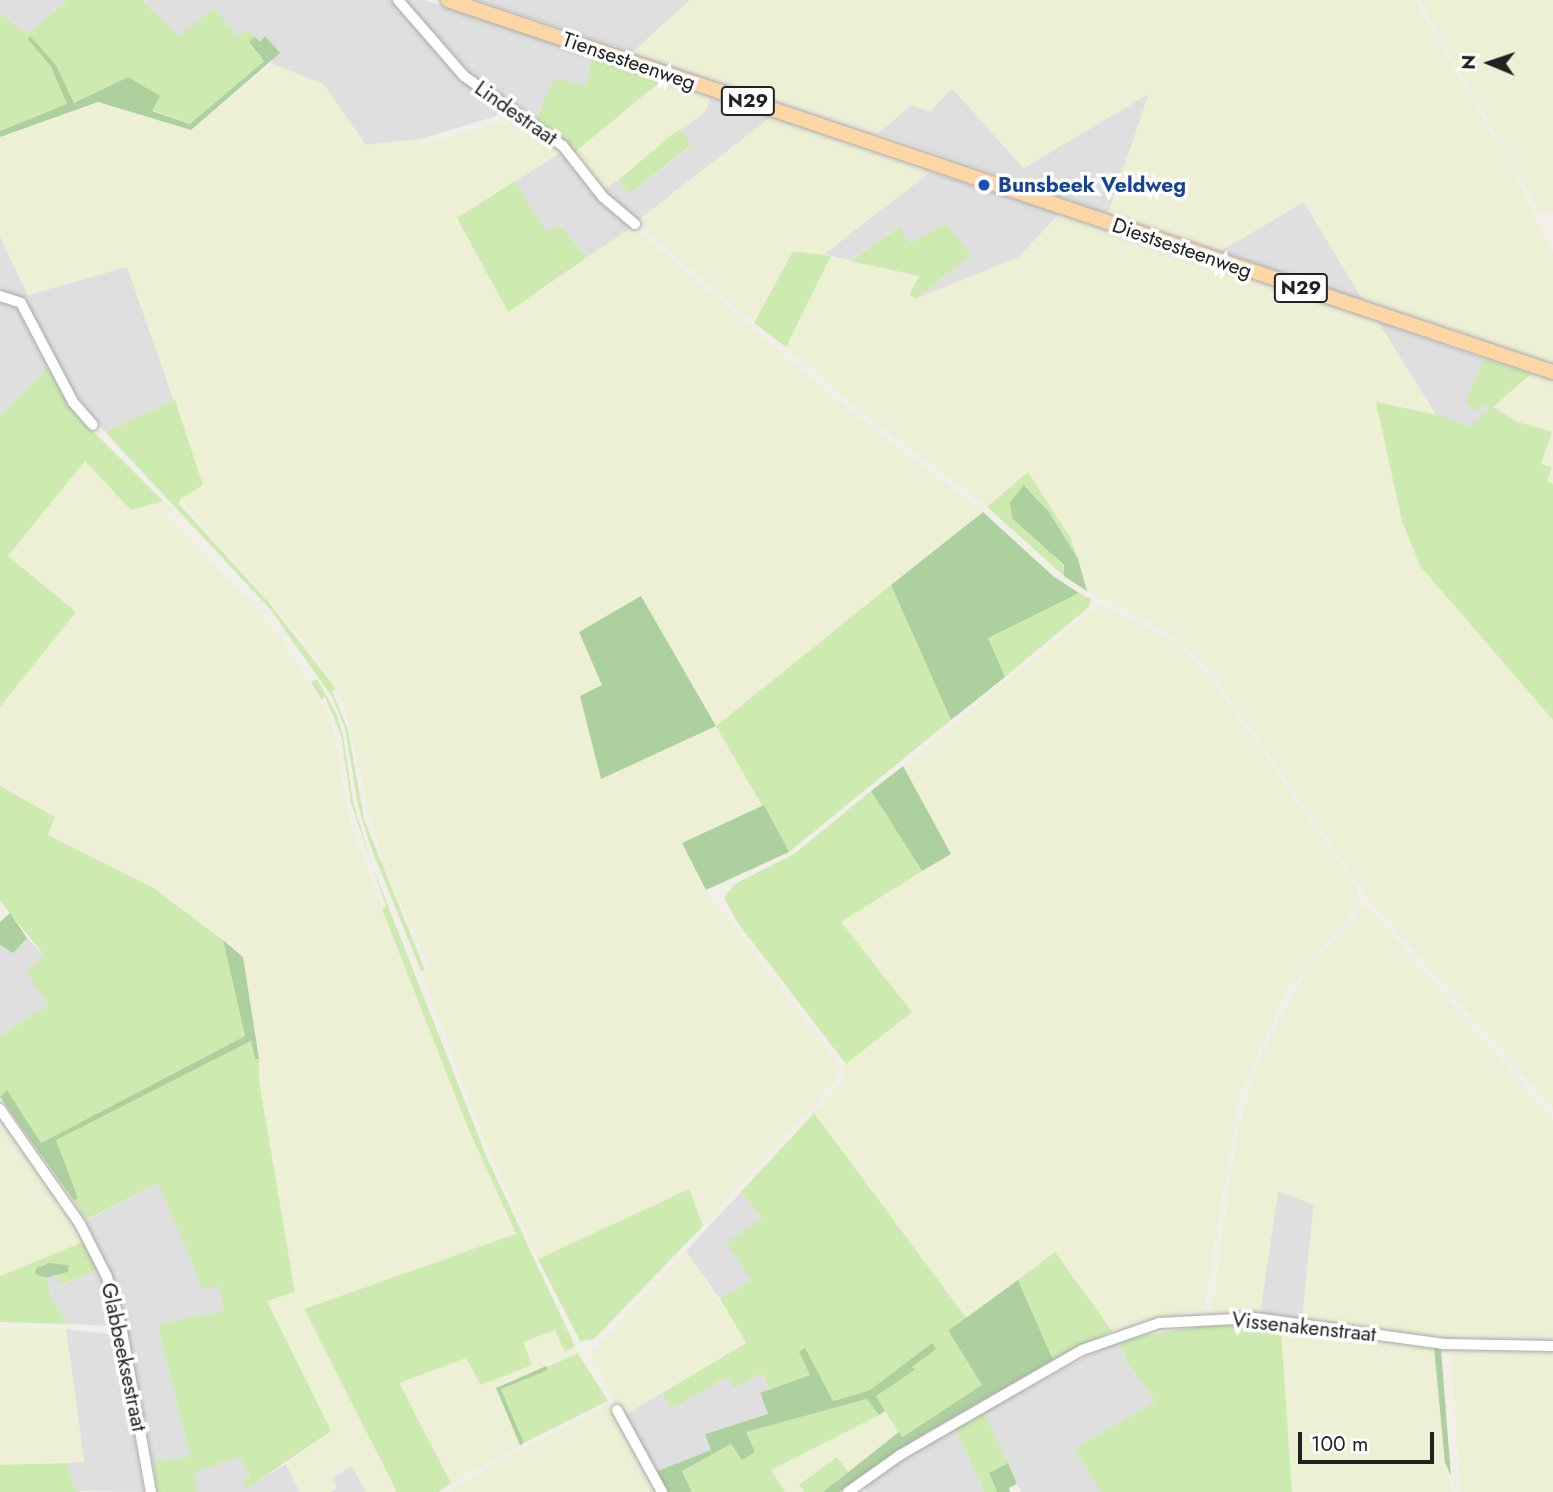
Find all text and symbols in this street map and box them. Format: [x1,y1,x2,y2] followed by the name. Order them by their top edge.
[559,26,699,96] street label: Tiensesteenweg
[1455,28,1525,98] north arrow
[1455,54,1482,70] text: N
[470,76,562,150] street label: Lindestraat
[720,86,776,116] road number: N29
[998,172,1186,198] place label: Bunsbeek Veldweg
[976,177,992,193] marker: Bunsbeek Veldweg
[1109,212,1255,284] street label: Diestsesteenweg
[1273,272,1329,304] road number: N29
[96,1280,152,1434] street label: Glabbeeksestraat
[1231,1307,1377,1347] street label: Vissenakenstraat
[1301,1418,1438,1462] scale bar
[1311,1429,1368,1459] text: 100 m

